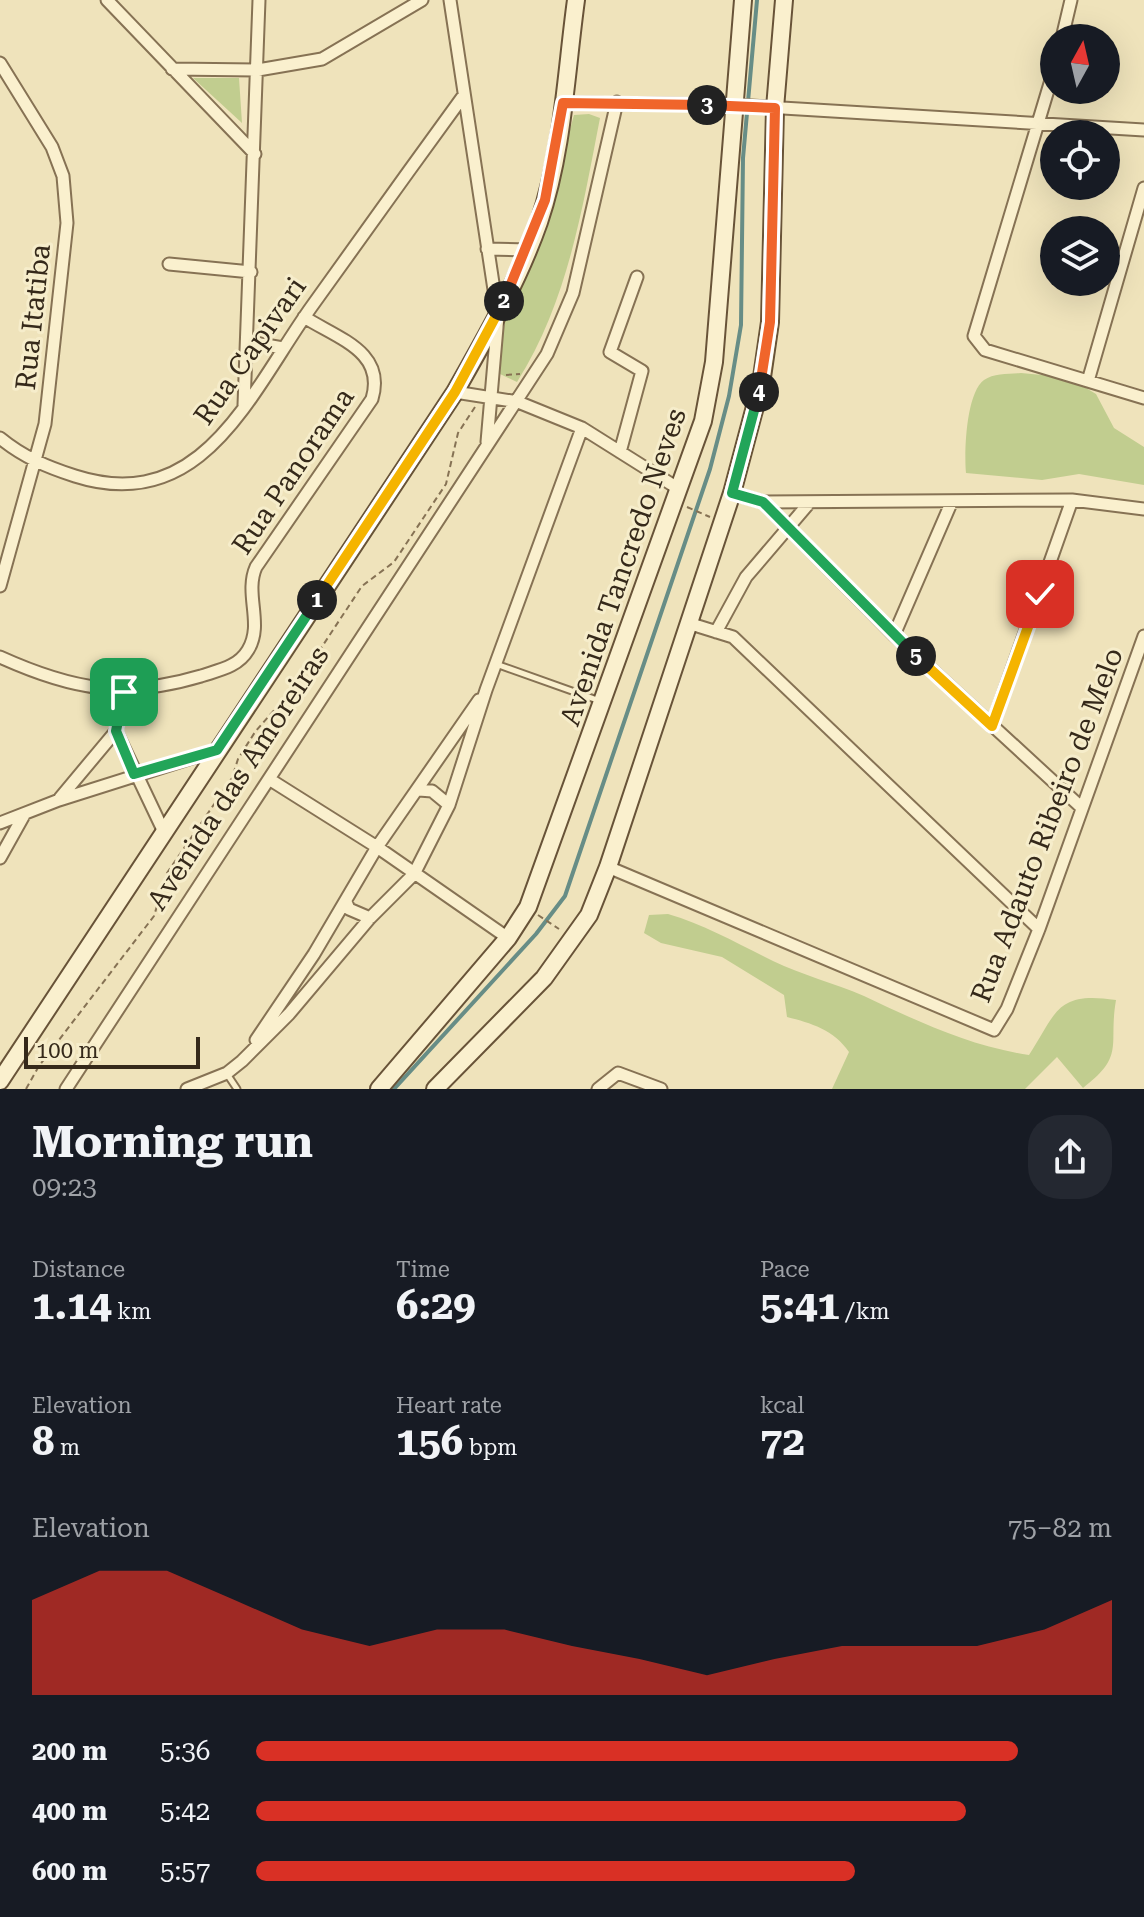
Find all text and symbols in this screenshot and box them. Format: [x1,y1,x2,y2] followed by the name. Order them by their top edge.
[1040,24,1120,104] north arrow
[1040,24,1120,296] map controls
[687,85,727,125] pin: 3
[701,92,713,117] text: 3
[1040,120,1120,200] button: locate
[1040,216,1120,296] button: layers
[9,242,57,392] street label: Rua Itatiba
[187,271,313,431] street label: Rua Capivari
[484,281,524,321] pin: 2
[498,288,510,313] text: 2
[739,372,779,412] pin: 4
[753,379,765,404] text: 4
[225,382,361,560] street label: Rua Panorama
[553,404,693,730] street label: Avenida Tancredo Neves
[1006,560,1074,628] pin
[1018,572,1062,616] icon: check
[297,580,337,620] pin: 1
[311,587,323,612] text: 1
[896,636,936,676] pin: 5
[140,640,336,916] street label: Avenida das Amoreiras
[910,643,922,668] text: 5
[964,643,1130,1007] street label: Rua Adauto Ribeiro de Melo
[90,658,158,726] pin
[102,670,146,714] icon: arrive
[24,1033,200,1069] scale bar
[36,1038,99,1063] text: 100 m
[1028,1115,1112,1199] button: share
[32,1116,313,1168] text: Morning run
[32,1172,97,1202] text: 09:23
[32,1257,125,1282] text: Distance
[396,1257,450,1282] text: Time
[760,1257,810,1282] text: Pace
[32,1282,112,1329] text: 1.14
[396,1282,476,1329] text: 6:29
[760,1282,840,1329] text: 5:41
[112,1299,151,1324] text: km
[840,1299,890,1324] text: /km
[32,1393,132,1418] text: Elevation
[396,1393,502,1418] text: Heart rate
[760,1393,804,1418] text: kcal
[32,1418,54,1465] text: 8
[396,1418,463,1465] text: 156
[760,1418,805,1465] text: 72
[54,1435,80,1460] text: m
[463,1435,517,1460] text: bpm
[32,1513,150,1543] text: Elevation
[1008,1513,1112,1543] text: 75–82 m
[32,1736,107,1766] text: 200 m
[160,1736,210,1766] text: 5:36
[32,1796,107,1826] text: 400 m
[160,1796,210,1826] text: 5:42
[32,1856,107,1886] text: 600 m
[160,1856,210,1886] text: 5:57

